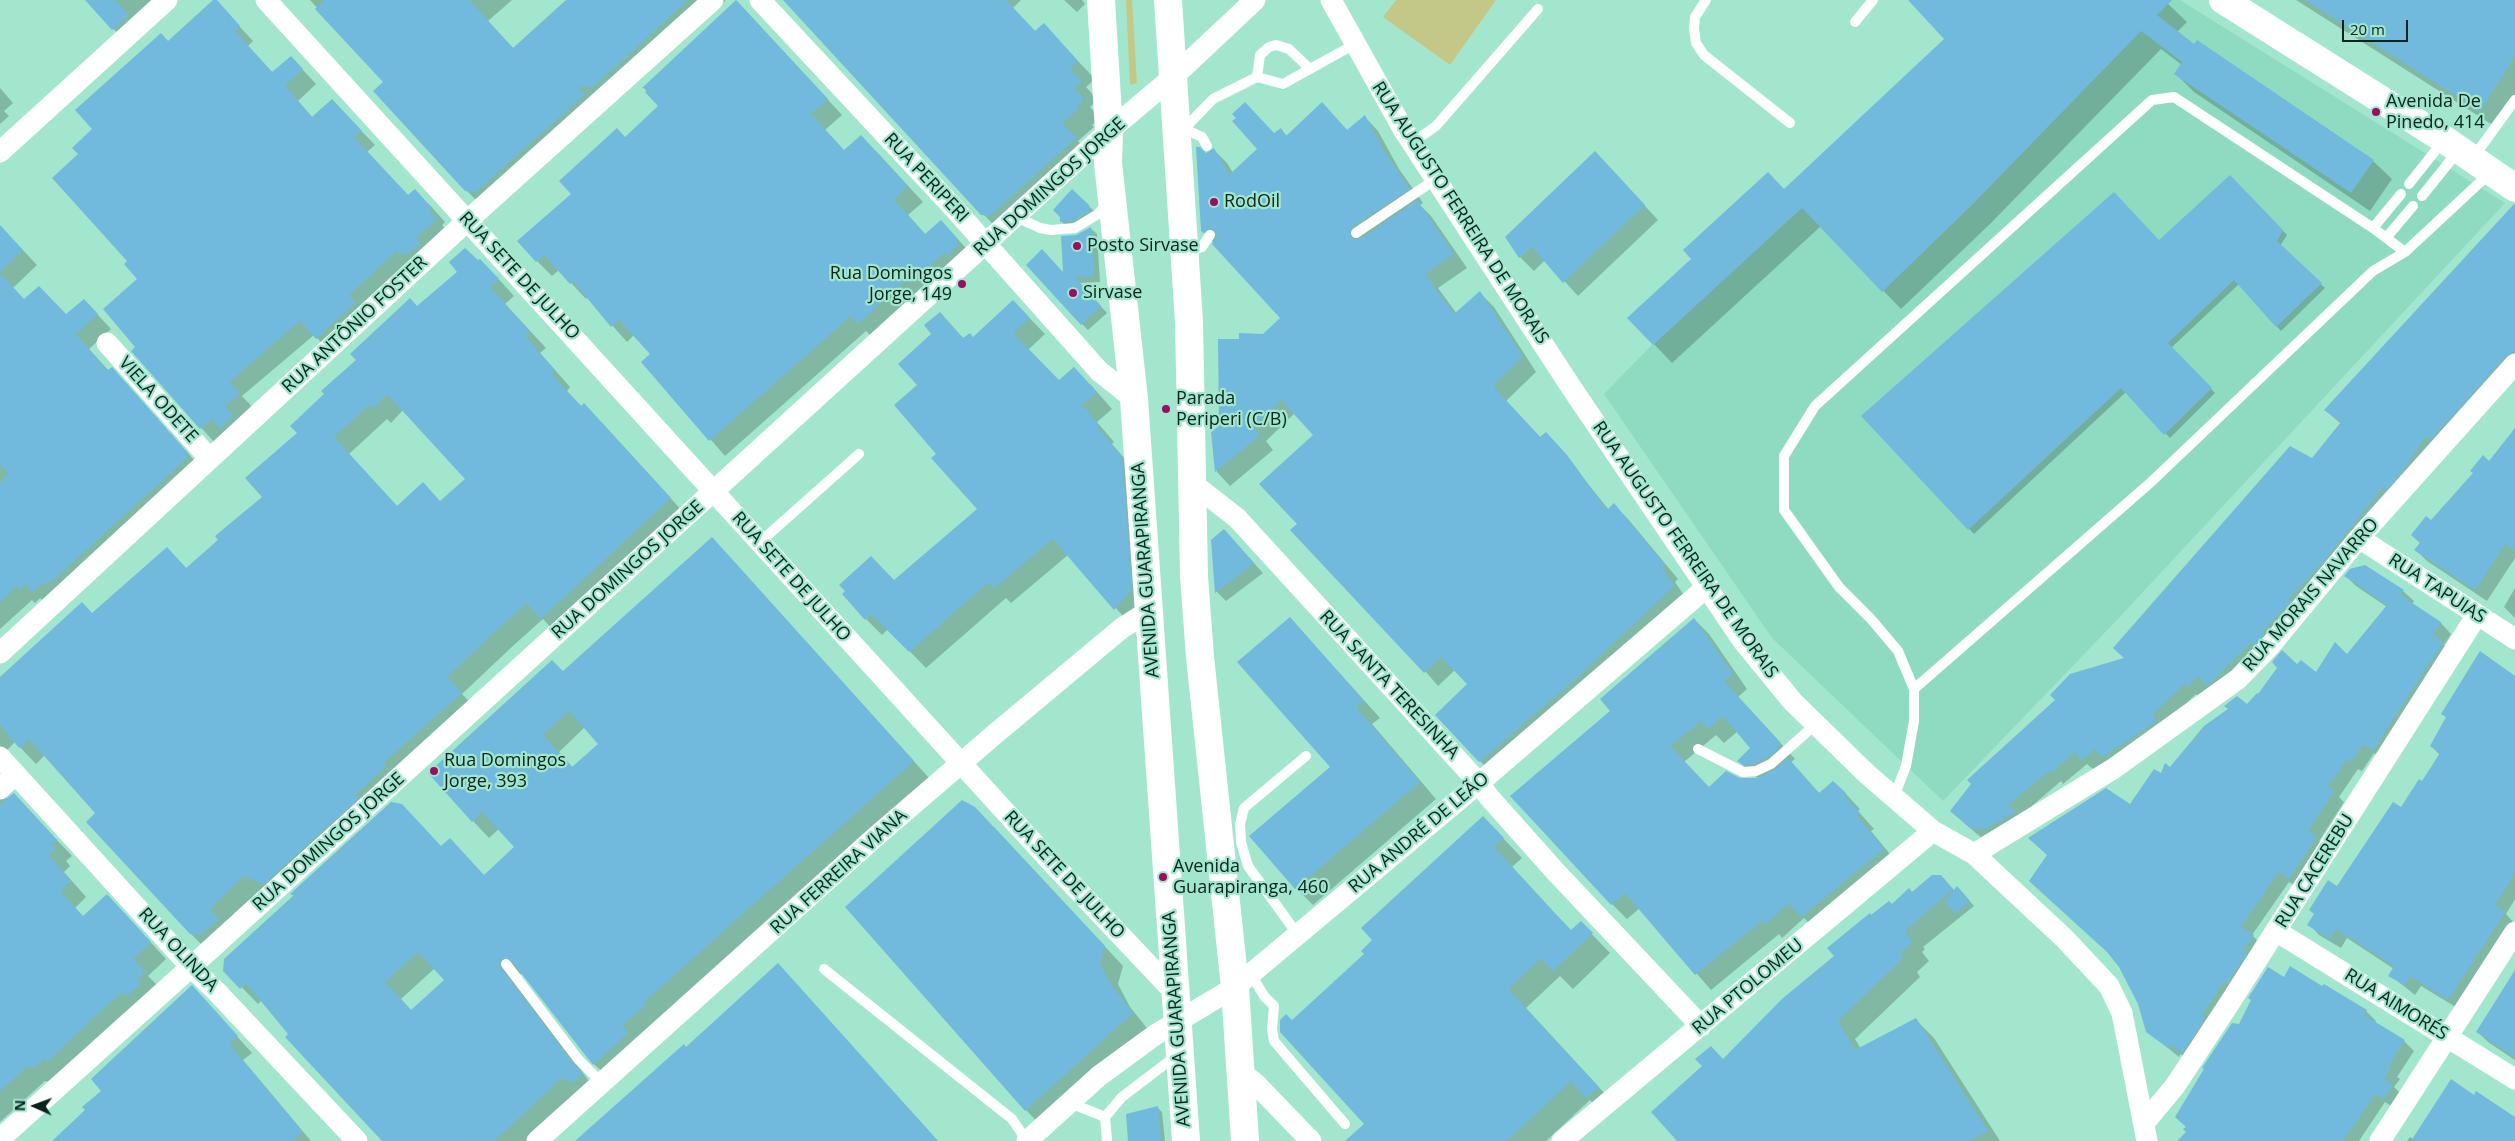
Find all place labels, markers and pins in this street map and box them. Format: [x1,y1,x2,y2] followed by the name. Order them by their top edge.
[2386,91,2485,134] place label: Avenida De Pinedo, 414
[2370,106,2382,118] marker: Avenida De Pinedo, 414
[1224,191,1280,213] place label: RodOil
[1208,196,1220,208] marker: RodOil
[1087,235,1199,257] place label: Posto Sirvase
[1071,240,1083,252] marker: Posto Sirvase
[830,263,952,306] place label: Rua Domingos Jorge, 149
[956,278,968,290] marker: Rua Domingos Jorge, 149
[1083,282,1142,304] place label: Sirvase
[1067,287,1079,299] marker: Sirvase
[1176,388,1287,430] place label: Parada Periperi (C/B)
[1160,403,1172,415] marker: Parada Periperi (C/B)
[444,750,566,792] place label: Rua Domingos Jorge, 393
[428,765,440,777] marker: Rua Domingos Jorge, 393
[1173,856,1328,899] place label: Avenida Guarapiranga, 460
[1157,871,1169,883] marker: Avenida Guarapiranga, 460

